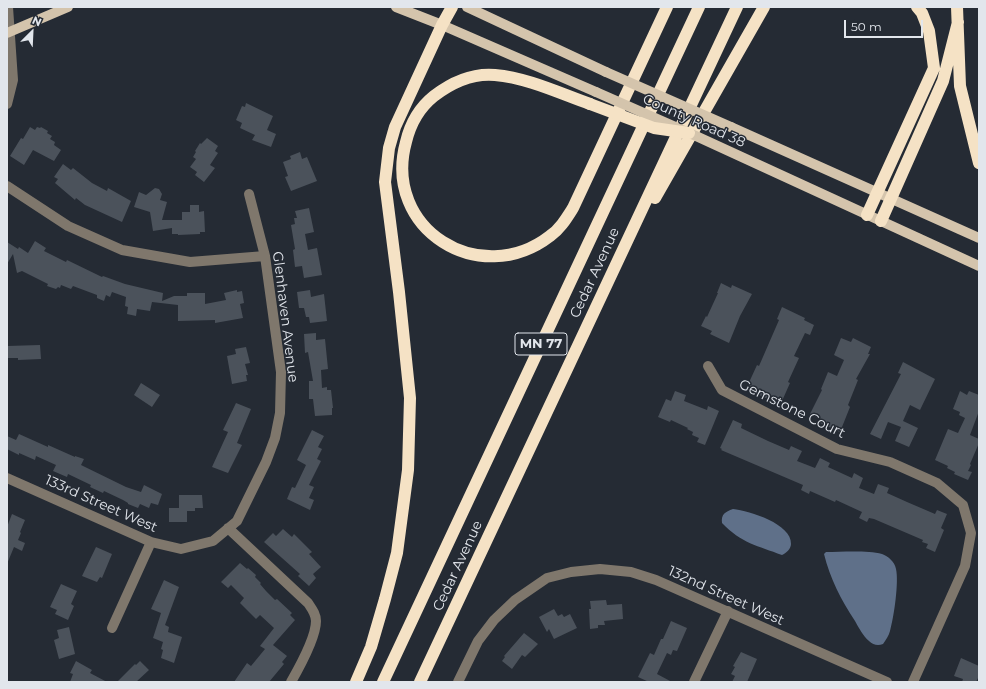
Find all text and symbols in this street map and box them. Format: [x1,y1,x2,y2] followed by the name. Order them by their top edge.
[12,12,52,52] north arrow
[846,12,925,38] scale bar
[30,13,44,29] text: N
[851,19,882,34] text: 50 m
[640,91,748,151] street label: County Road 38
[567,225,623,321] street label: Cedar Avenue
[269,251,301,383] street label: Glenhaven Avenue
[515,333,567,355] road number: MN 77
[736,376,848,442] street label: Gemstone Court
[42,472,160,536] street label: 133rd Street West
[430,518,486,614] street label: Cedar Avenue
[665,563,787,629] street label: 132nd Street West

